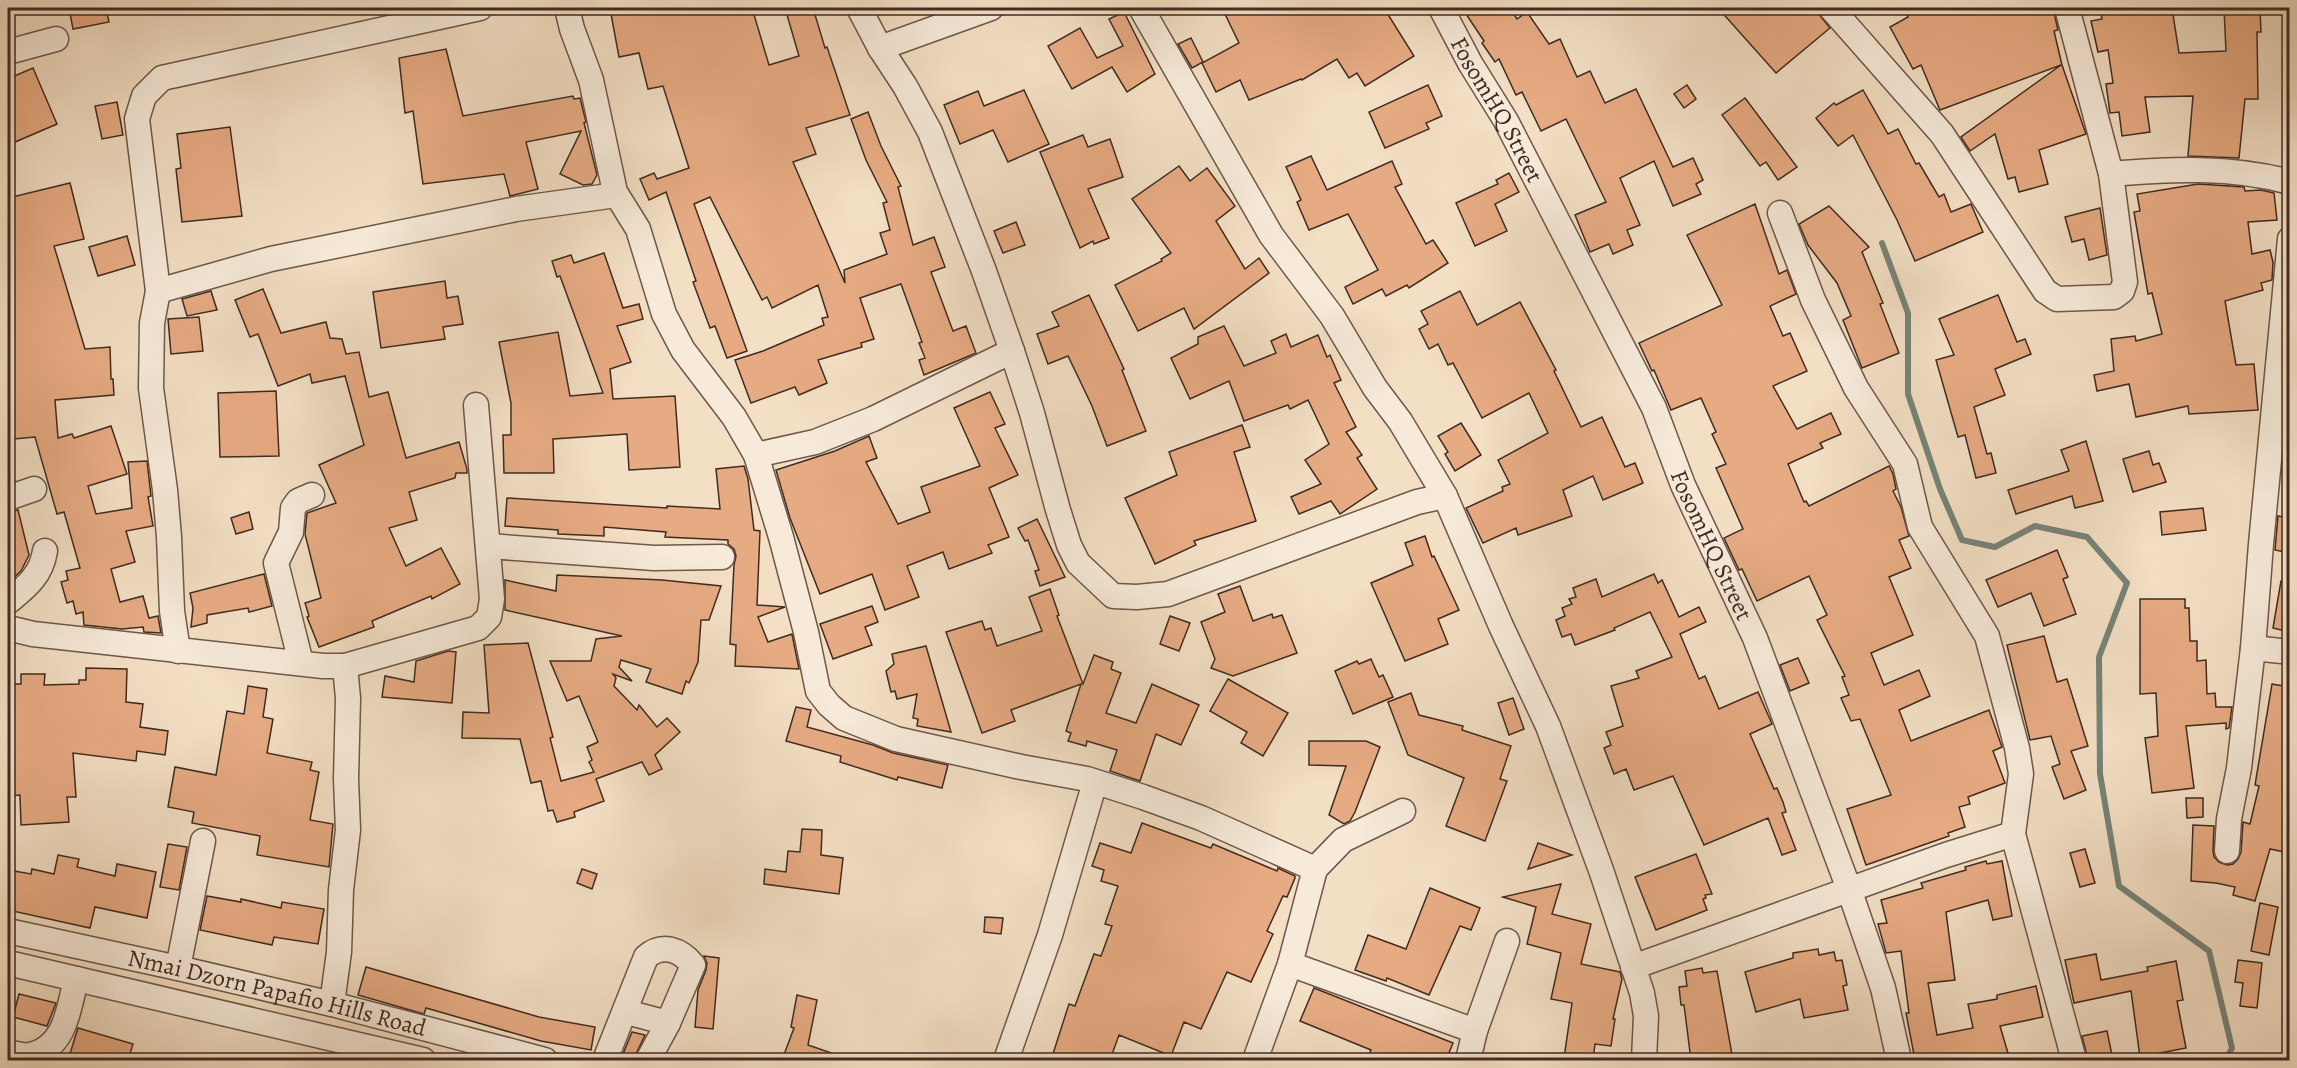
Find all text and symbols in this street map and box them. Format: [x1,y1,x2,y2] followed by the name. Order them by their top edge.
[1443,31,1551,188] street label: FosomHQ Street
[1663,465,1760,626] street label: FosomHQ Street
[125,942,430,1044] street label: Nmai Dzorn Papafio Hills Road

